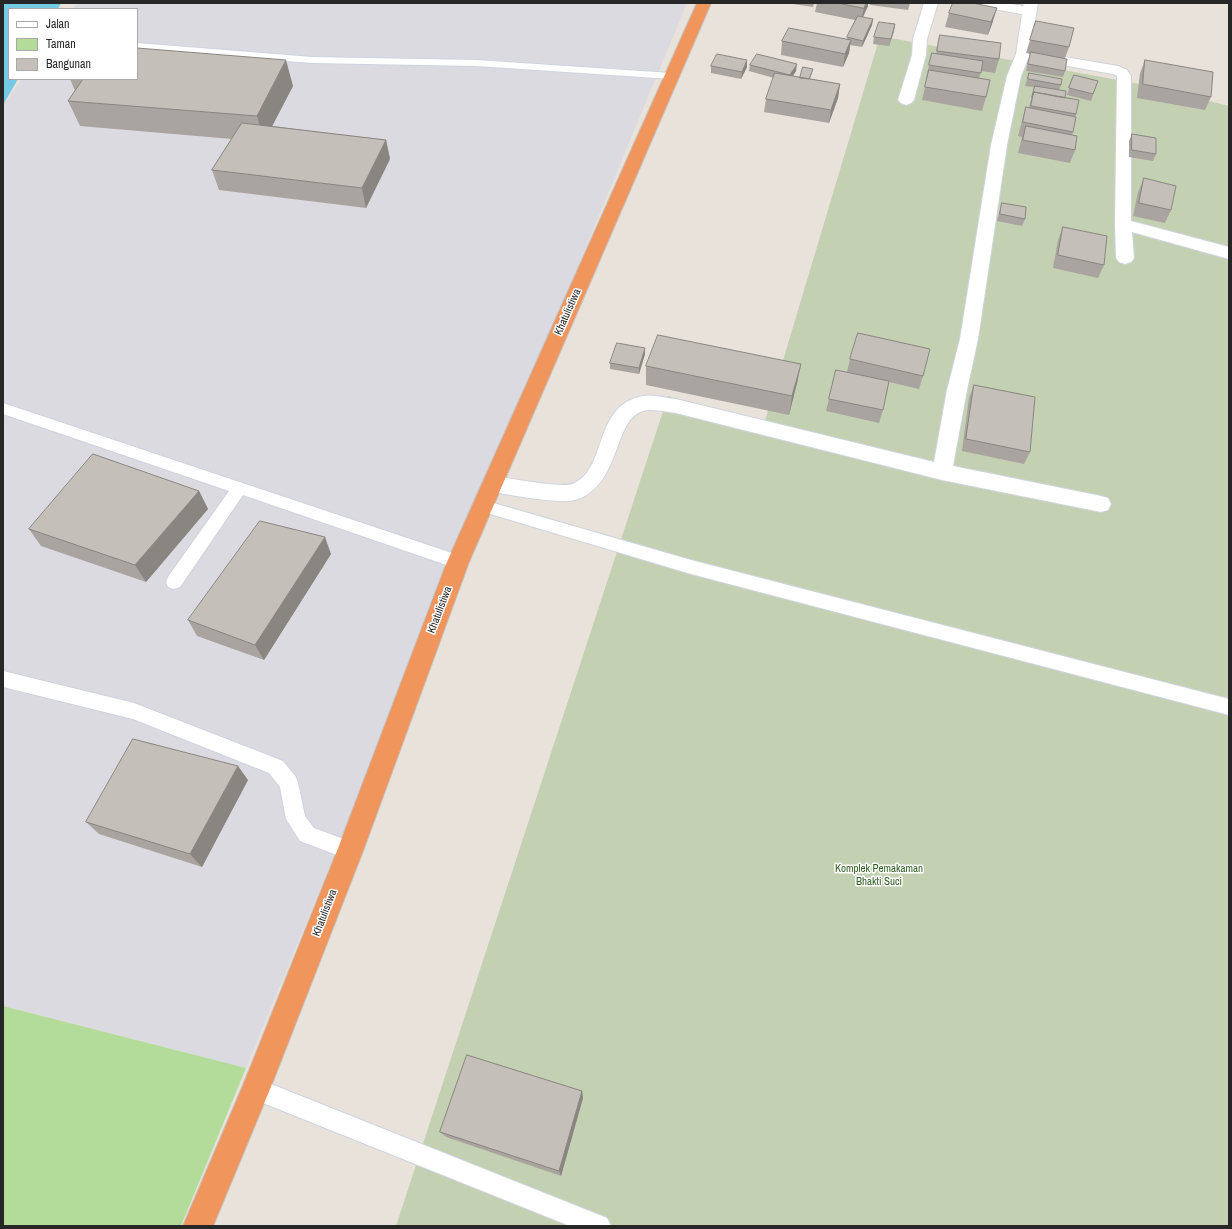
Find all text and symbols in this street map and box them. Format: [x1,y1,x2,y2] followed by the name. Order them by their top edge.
[8,8,138,80] legend
[46,16,70,32] text: Jalan
[46,36,76,52] text: Taman
[46,56,91,72] text: Bangunan
[552,287,584,337] street label: Khatulistiwa
[425,585,455,635] street label: Khatulistiwa
[835,862,923,888] park label: Komplek Pemakaman Bhakti Suci
[310,888,340,938] street label: Khatulistiwa

